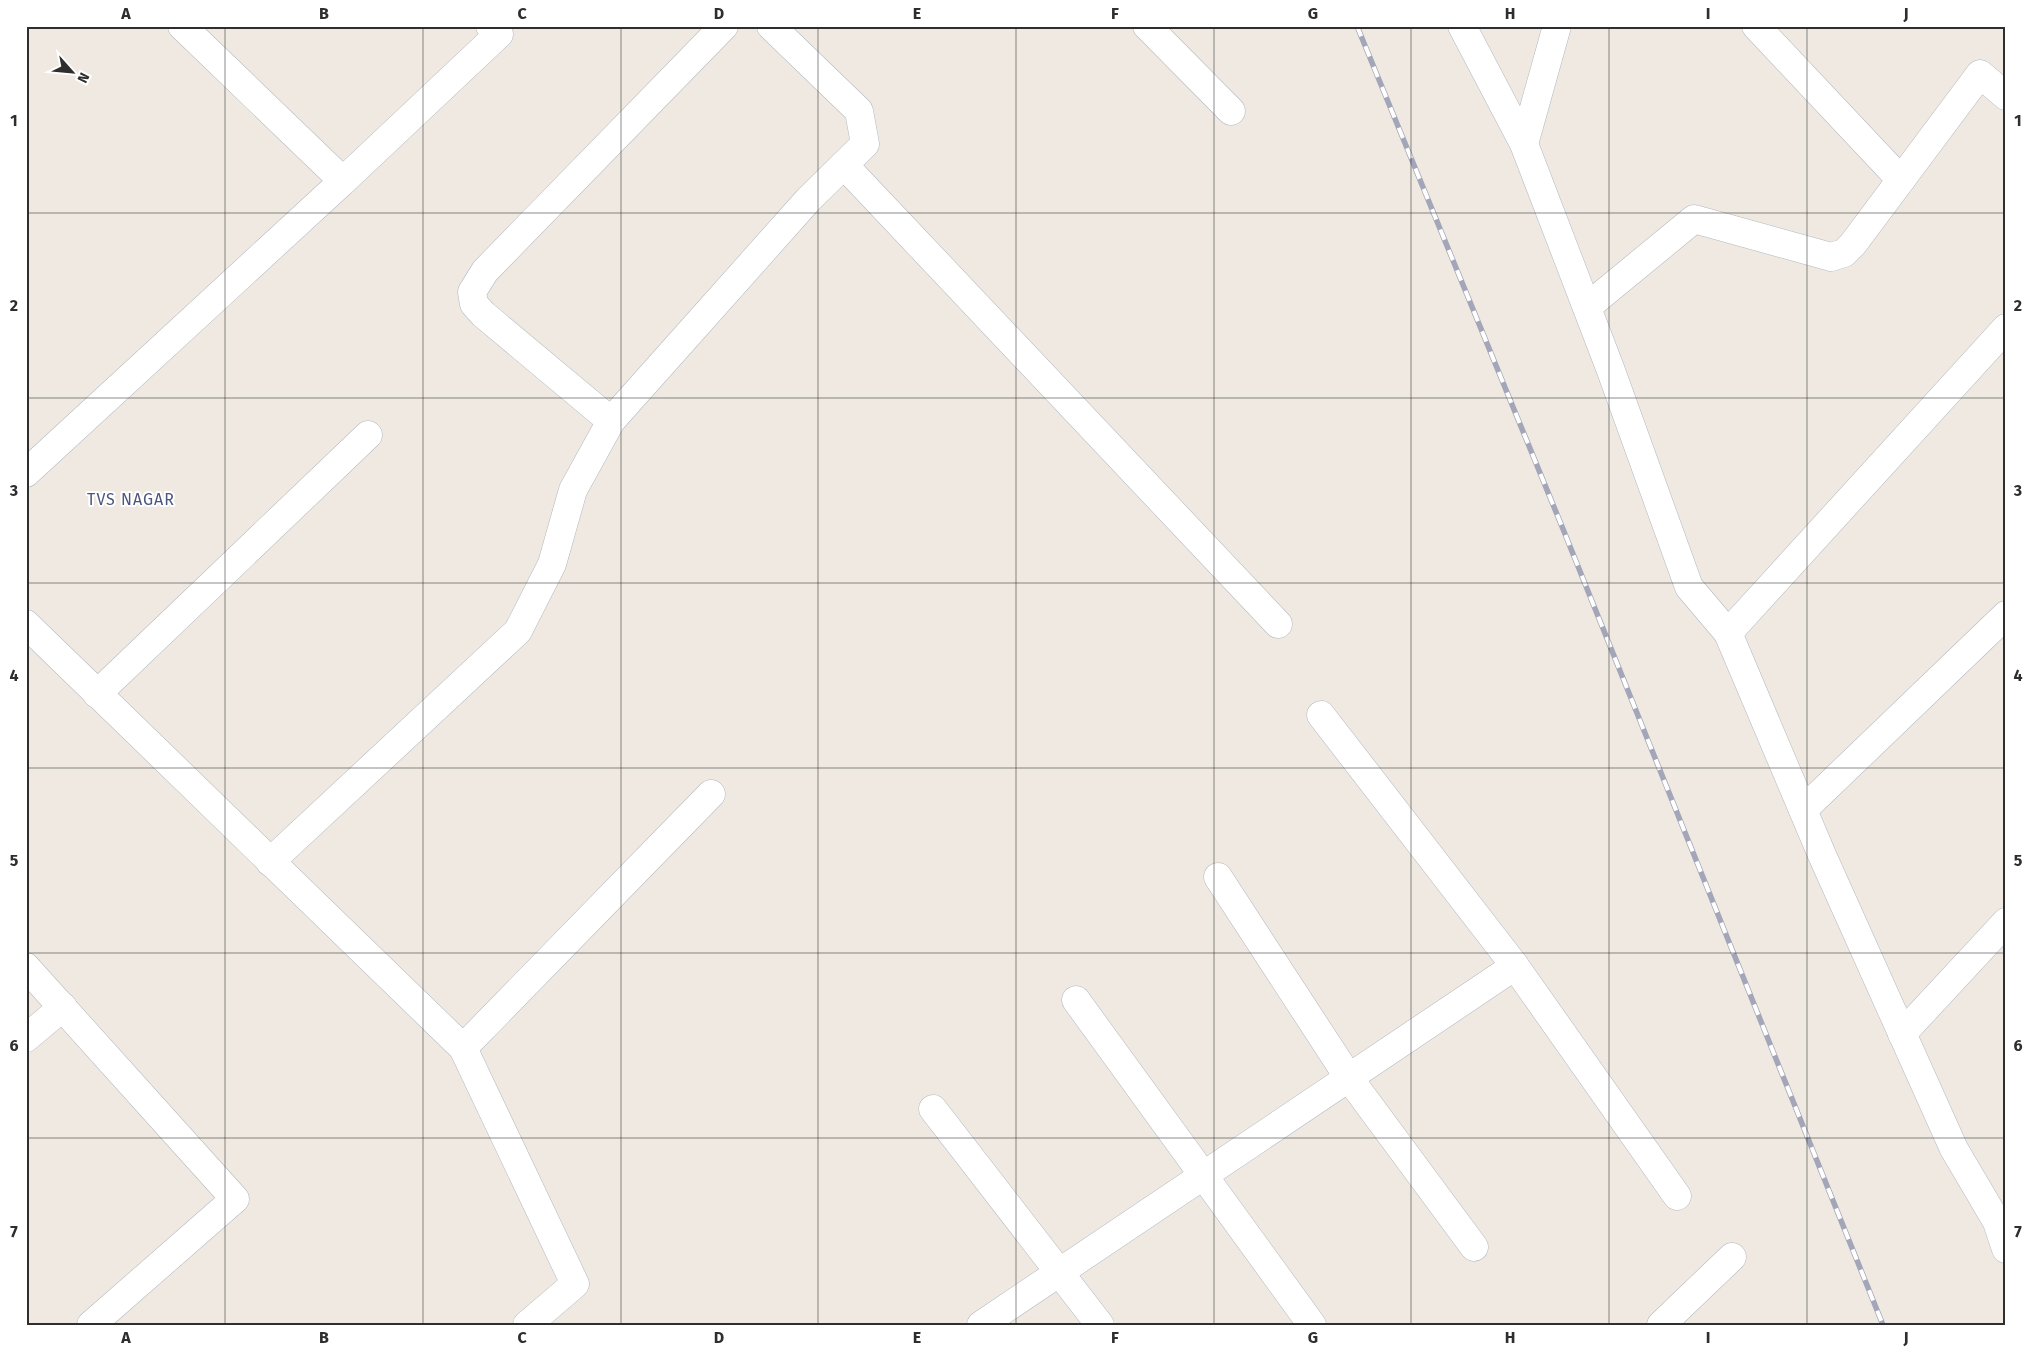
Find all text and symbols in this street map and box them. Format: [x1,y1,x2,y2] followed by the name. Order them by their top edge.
[120,4,131,23] text: A
[319,4,329,23] text: B
[517,4,527,23] text: C
[714,4,724,23] text: D
[913,4,921,23] text: E
[1111,4,1119,23] text: F
[1308,4,1318,23] text: G
[1505,4,1515,23] text: H
[1706,4,1710,23] text: I
[1902,4,1909,23] text: J
[48,48,98,98] north arrow
[73,70,93,86] text: N
[10,111,18,130] text: 1
[2014,111,2022,130] text: 1
[10,296,18,315] text: 2
[2014,296,2022,315] text: 2
[9,481,18,500] text: 3
[2013,481,2022,500] text: 3
[87,490,175,509] district label: TVS NAGAR
[9,666,19,685] text: 4
[2013,666,2023,685] text: 4
[10,851,19,870] text: 5
[2014,851,2023,870] text: 5
[9,1036,19,1055] text: 6
[2013,1036,2023,1055] text: 6
[10,1222,18,1241] text: 7
[2014,1222,2022,1241] text: 7
[120,1328,131,1347] text: A
[319,1328,329,1347] text: B
[517,1328,527,1347] text: C
[714,1328,724,1347] text: D
[913,1328,921,1347] text: E
[1111,1328,1119,1347] text: F
[1308,1328,1318,1347] text: G
[1505,1328,1515,1347] text: H
[1706,1328,1710,1347] text: I
[1902,1328,1909,1347] text: J

